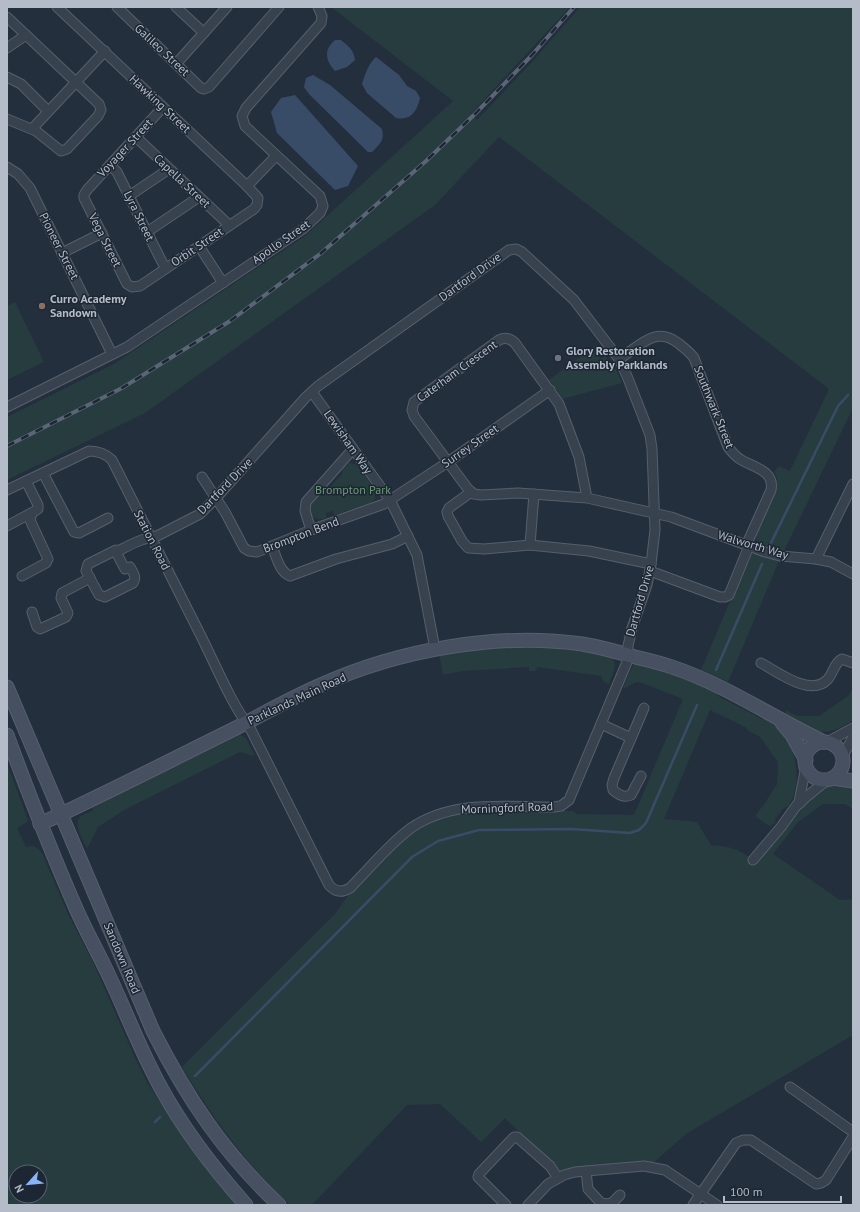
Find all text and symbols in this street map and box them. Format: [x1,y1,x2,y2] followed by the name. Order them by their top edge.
[132,20,193,79] street label: Galileo Street
[126,71,194,136] street label: Hawking Street
[93,115,156,181] street label: Voyager Street
[151,151,214,211] street label: Capella Street
[121,188,158,244] street label: Lyra Street
[85,209,125,269] street label: Vega Street
[36,210,83,282] street label: Pioneer Street
[249,216,313,267] street label: Apollo Street
[168,224,226,270] street label: Orbit Street
[436,249,504,304] street label: Dartford Drive
[50,291,127,320] place label: Curro Academy Sandown
[37,301,47,311] marker: Curro Academy Sandown
[413,336,500,405] street label: Caterham Crescent
[566,343,668,372] place label: Glory Restoration Assembly Parklands
[553,353,563,363] marker: Glory Restoration Assembly Parklands
[691,363,738,450] street label: Southwark Street
[321,407,376,477] street label: Lewisham Way
[438,421,501,471] street label: Surrey Street
[194,454,255,517] street label: Dartford Drive
[315,482,391,497] park label: Brompton Park
[131,507,174,572] street label: Station Road
[261,513,341,556] street label: Brompton Bend
[716,527,791,562] street label: Walworth Way
[622,564,657,638] street label: Dartford Drive
[245,669,348,728] street label: Parklands Main Road
[461,798,553,817] street label: Morningford Road
[101,920,144,996] street label: Sandown Road
[8,1164,48,1204] north arrow
[724,1178,841,1204] scale bar
[11,1182,27,1195] text: N
[730,1184,763,1199] text: 100 m

